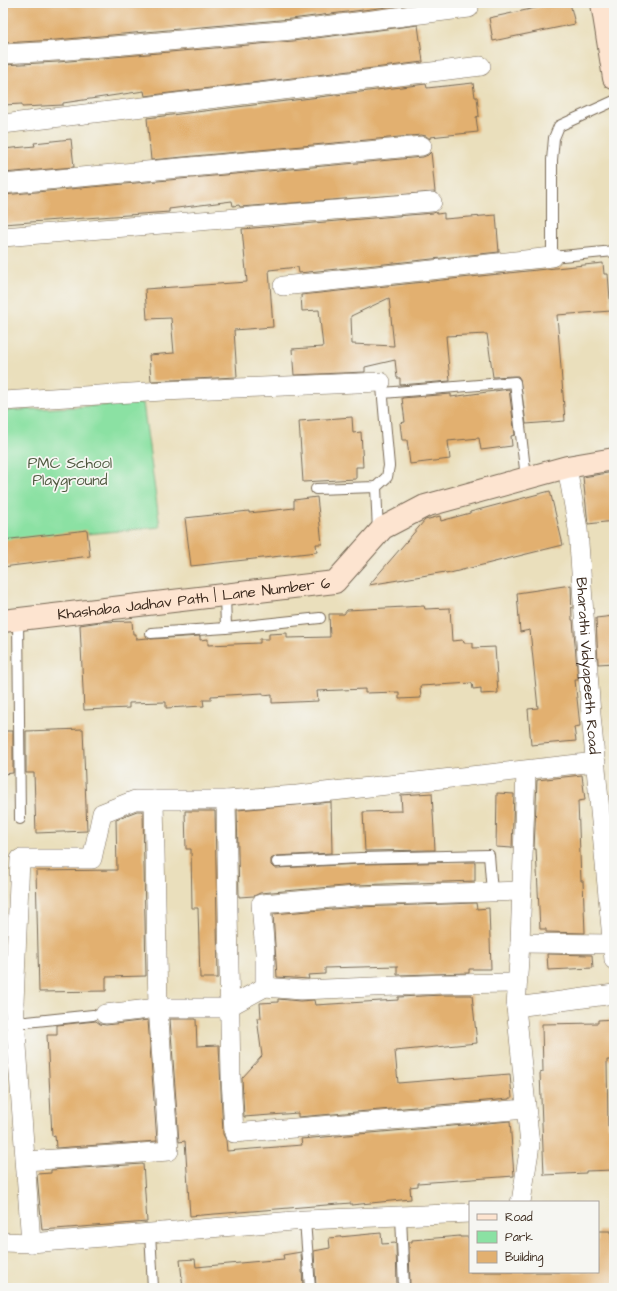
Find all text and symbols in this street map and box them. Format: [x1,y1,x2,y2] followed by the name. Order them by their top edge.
[28,453,112,492] park label: PMC School Playground
[56,572,332,625] street label: Khashaba Jadhav Path | Lane Number 6
[571,576,605,755] street label: Bharathi Vidyapeeth Road
[469,1201,599,1273] legend
[505,1209,533,1226] text: Road
[505,1229,533,1246] text: Park
[505,1249,543,1267] text: Building

